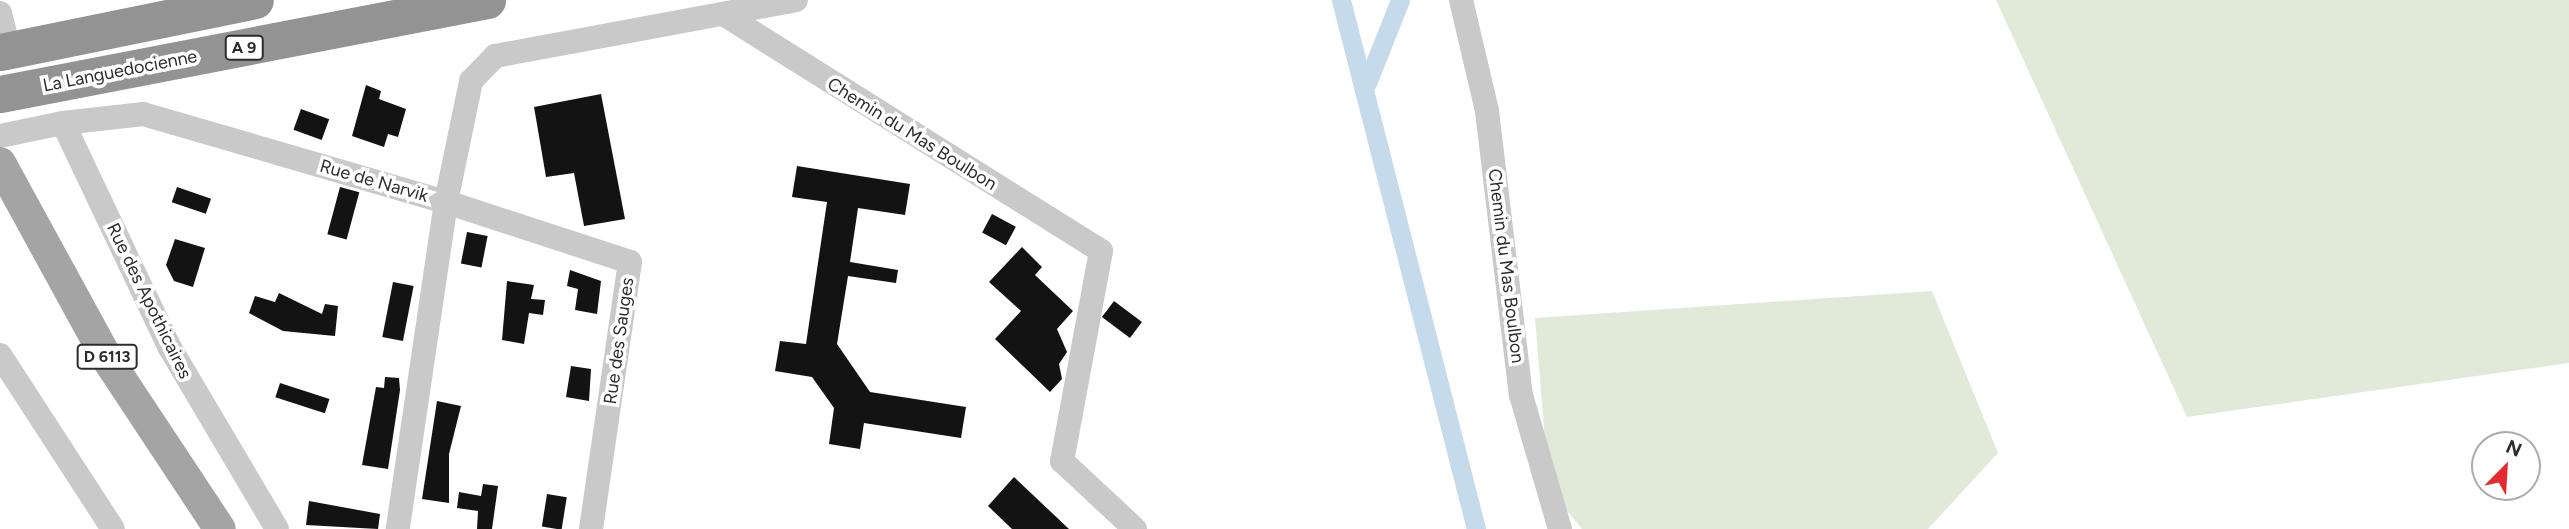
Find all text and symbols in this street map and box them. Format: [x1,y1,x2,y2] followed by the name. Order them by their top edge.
[223,36,265,60] road number: A 9
[41,45,199,97] street label: La Languedocienne
[823,73,1001,195] street label: Chemin du Mas Boulbon
[317,155,431,207] street label: Rue de Narvik
[1483,168,1529,364] street label: Chemin du Mas Boulbon
[102,220,196,382] street label: Rue des Apothicaires
[599,276,639,406] street label: Rue des Sauges
[76,344,138,370] road number: D 6113
[2471,431,2541,501] north arrow
[2503,435,2525,462] text: N

